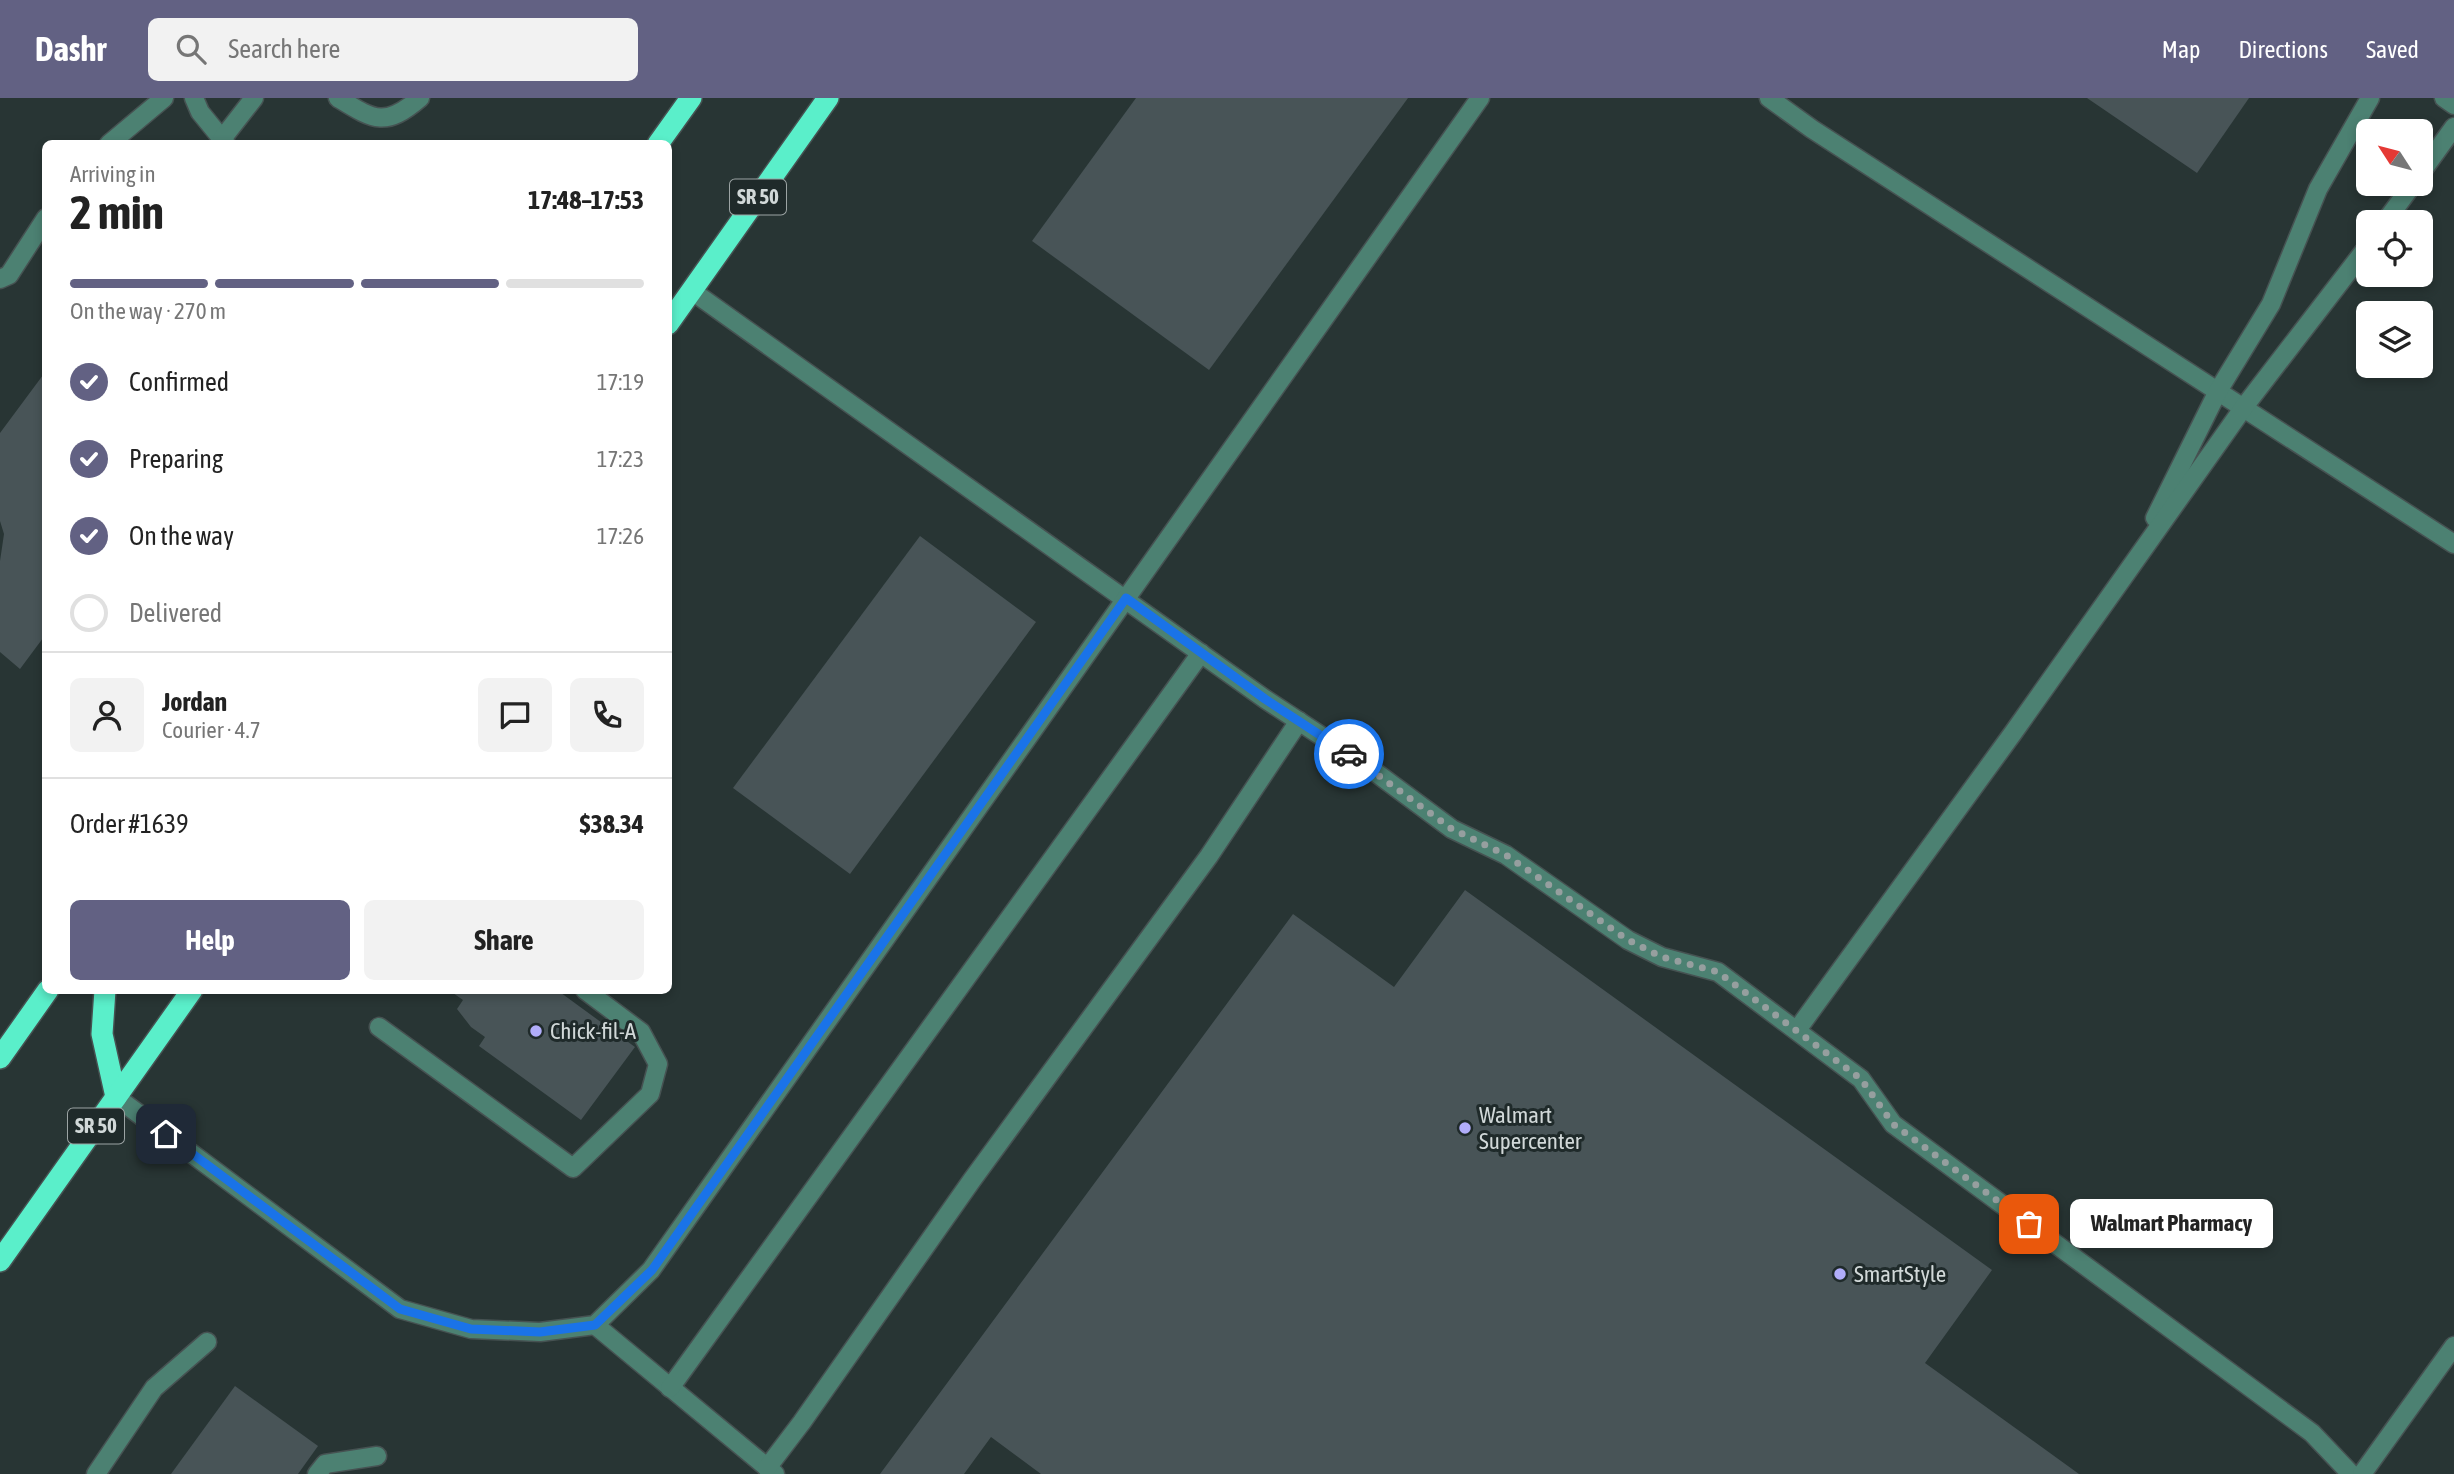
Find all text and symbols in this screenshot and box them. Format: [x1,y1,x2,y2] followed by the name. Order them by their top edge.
[148,18,638,81] search box
[35,30,106,68] text: Dashr
[172,30,210,68] icon: search
[228,34,340,64] text: Search here
[2162,36,2200,63] text: Map
[2238,36,2328,63] text: Directions
[2366,36,2419,63] text: Saved
[2356,119,2432,196] north arrow
[2356,119,2433,378] map controls
[70,161,156,187] text: Arriving in
[730,180,786,214] road number: SR 50
[528,185,644,215] text: 17:48–17:53
[70,186,164,239] text: 2 min
[2356,210,2433,287] button: locate
[70,298,226,324] text: On the way · 270 m
[2356,301,2433,378] button: layers
[70,363,108,401] icon: check
[129,367,229,397] text: Confirmed
[597,369,644,395] text: 17:19
[70,440,108,478] icon: check
[129,444,223,474] text: Preparing
[597,446,644,472] text: 17:23
[70,517,108,555] icon: check
[129,521,234,551] text: On the way
[597,523,644,549] text: 17:26
[129,598,222,628] text: Delivered
[70,678,144,752] button: person
[478,678,552,752] button: chat
[570,678,644,752] button: phone
[162,687,227,717] text: Jordan
[162,717,261,743] text: Courier · 4.7
[1314,719,1384,789] courier
[1330,735,1368,773] icon: car
[70,809,189,839] text: Order #1639
[580,809,644,839] text: $38.34
[70,900,350,980] button: Help
[364,900,644,980] button: Share
[550,1018,637,1044] place label: Chick-fil-A
[528,1023,544,1039] marker: Chick-fil-A
[1479,1102,1583,1154] place label: Walmart Supercenter
[136,1104,196,1164] pin
[68,1108,124,1144] road number: SR 50
[147,1115,185,1153] icon: home
[1457,1120,1473,1136] marker: Walmart Supercenter
[1999,1194,2059,1254] pin
[2071,1200,2274,1248] callout: Walmart Pharmacy
[2010,1205,2048,1243] icon: bag
[2091,1210,2252,1236] text: Walmart Pharmacy
[1854,1261,1946,1287] place label: SmartStyle
[1832,1266,1848,1282] marker: SmartStyle

